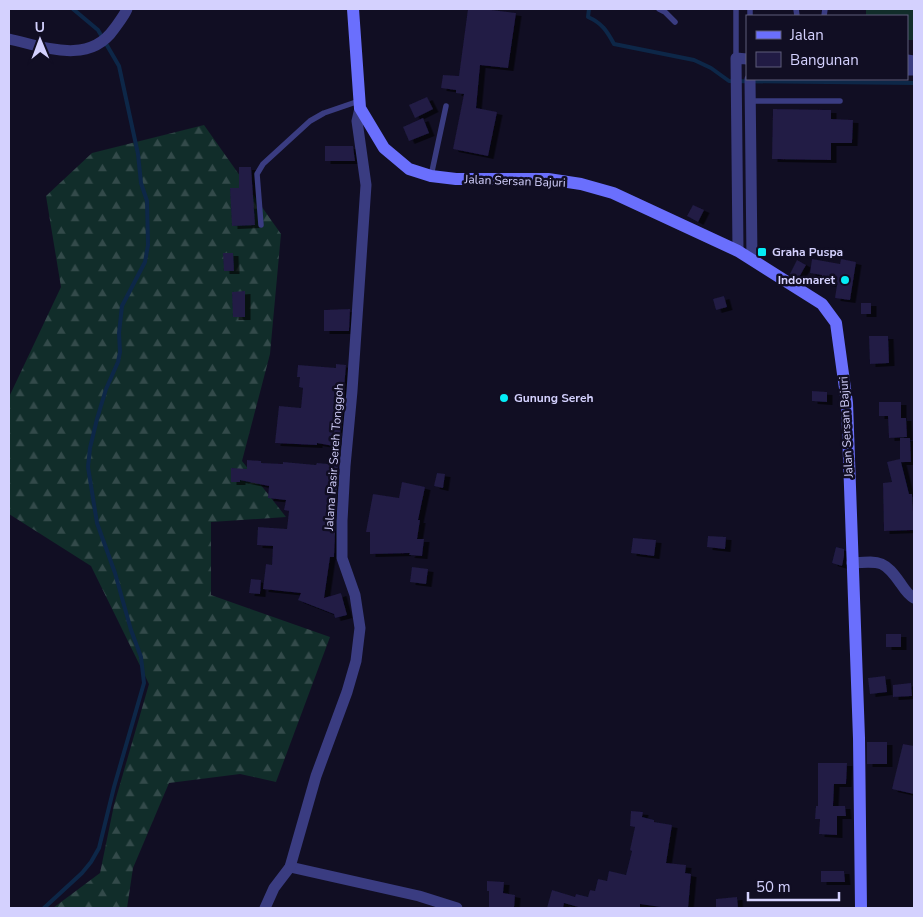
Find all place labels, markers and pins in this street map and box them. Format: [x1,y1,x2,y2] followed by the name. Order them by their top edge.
[772,244,843,260] place label: Graha Puspa
[756,246,768,258] marker: Graha Puspa
[778,272,835,288] place label: Indomaret
[839,274,851,286] marker: Indomaret
[514,390,593,406] place label: Gunung Sereh
[498,392,510,404] marker: Gunung Sereh

